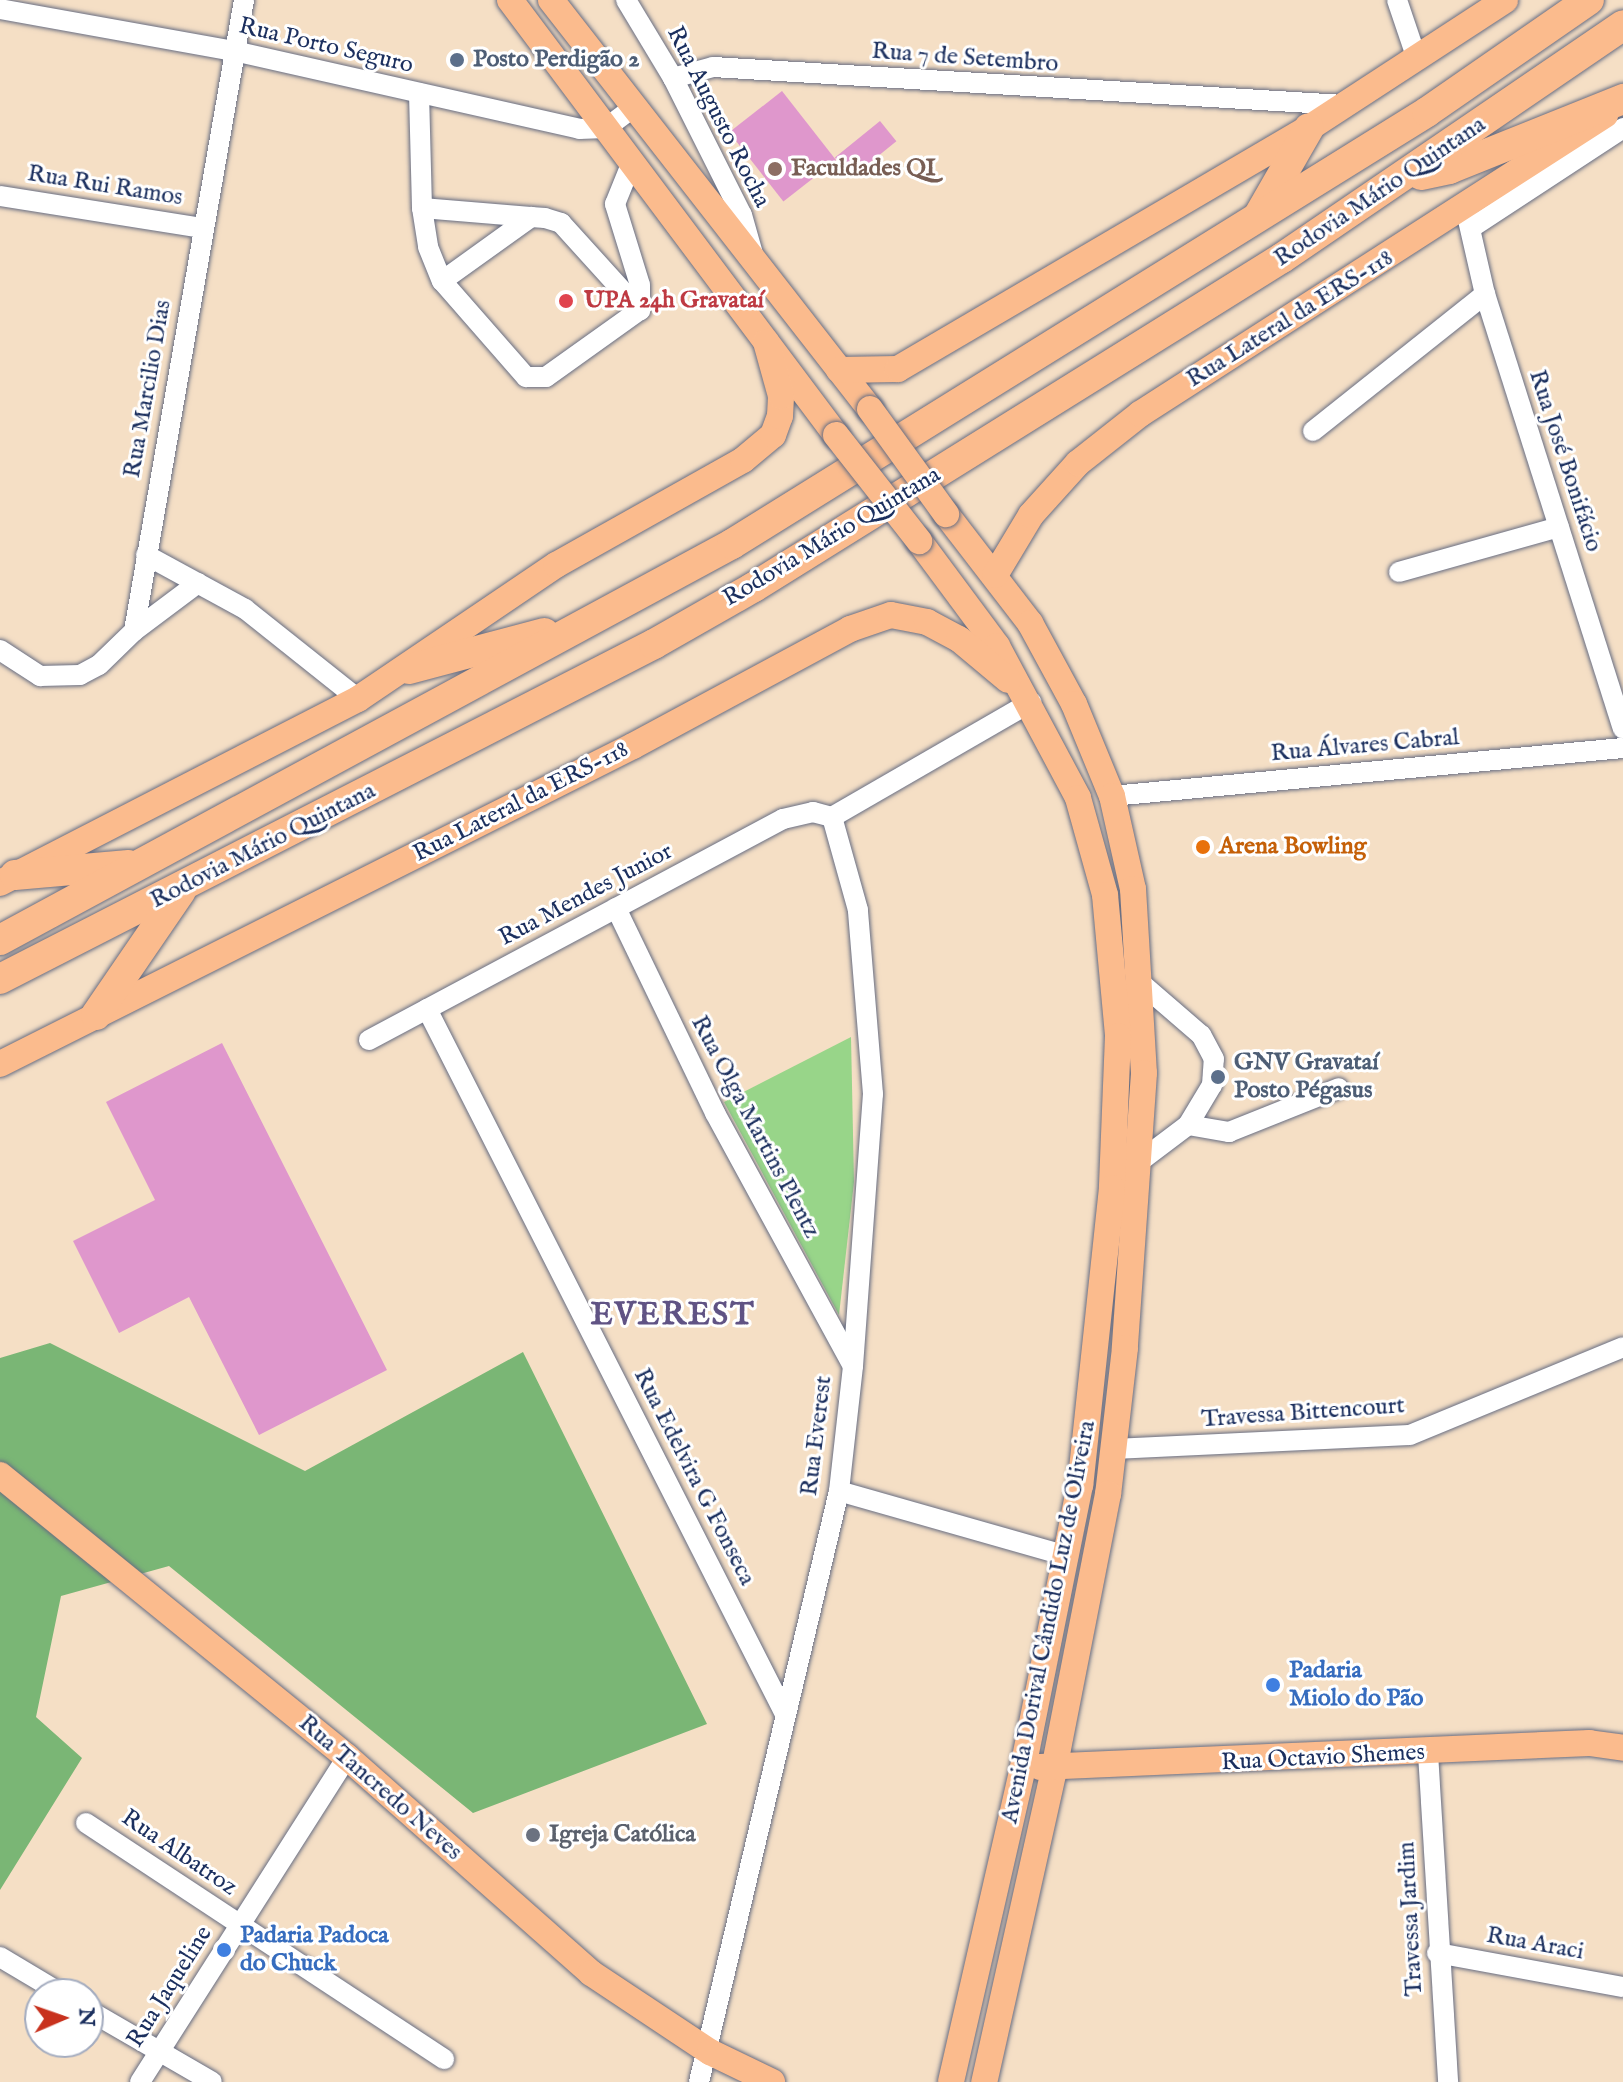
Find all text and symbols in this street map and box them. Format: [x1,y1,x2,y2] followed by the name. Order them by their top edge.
[236,12,416,80] street label: Rua Porto Seguro
[660,22,776,212] street label: Rua Augusto Rocha
[871,37,1059,79] street label: Rua 7 de Setembro
[473,46,640,74] place label: Posto Perdigão 2
[448,51,466,69] marker: Posto Perdigão 2
[1269,111,1491,273] street label: Rodovia Mário Quintana
[791,155,936,183] place label: Faculdades QI
[25,160,185,212] street label: Rua Rui Ramos
[766,160,784,178] marker: Faculdades QI
[1182,244,1398,394] street label: Rua Lateral da ERS-118
[584,287,764,315] place label: UPA 24h Gravataí
[555,290,577,312] marker: UPA 24h Gravataí
[118,298,178,480] street label: Rua Marcilio Dias
[1522,366,1608,556] street label: Rua José Bonifácio
[718,461,946,613] street label: Rodovia Mário Quintana
[1270,723,1460,769] street label: Rua Álvares Cabral
[409,735,633,869] street label: Rua Lateral da ERS-118
[146,777,380,915] street label: Rodovia Mário Quintana
[1219,833,1366,861] place label: Arena Bowling
[494,837,678,953] street label: Rua Mendes Junior
[1194,838,1212,856] marker: Arena Bowling
[684,1011,826,1243] street label: Rua Olga Martins Plentz
[1234,1049,1379,1105] place label: GNV Gravataí Posto Pégasus
[1209,1068,1227,1086] marker: GNV Gravataí Posto Pégasus
[590,1297,756,1335] district label: EVEREST
[627,1364,761,1590] street label: Rua Edelvira G Fonseca
[795,1374,839,1498] street label: Rua Everest
[1200,1392,1406,1434] street label: Travessa Bittencourt
[996,1418,1102,1826] street label: Avenida Dorival Cândido Luz de Oliveira
[1289,1657,1423,1713] place label: Padaria Miolo do Pão
[1264,1676,1282,1694] marker: Padaria Miolo do Pão
[292,1709,468,1867] street label: Rua Tancredo Neves
[1220,1738,1426,1778] street label: Rua Octavio Shemes
[116,1804,242,1902] street label: Rua Albatroz
[549,1821,696,1849] place label: Igreja Católica
[524,1826,542,1844] marker: Igreja Católica
[1393,1841,1429,1997] street label: Travessa Jardim
[121,1921,219,2053] street label: Rua Jaqueline
[1484,1921,1586,1967] street label: Rua Araci
[240,1922,389,1978] place label: Padaria Padoca do Chuck
[215,1941,233,1959] marker: Padaria Padoca do Chuck
[24,1978,104,2058] north arrow
[72,2007,100,2027] text: N

